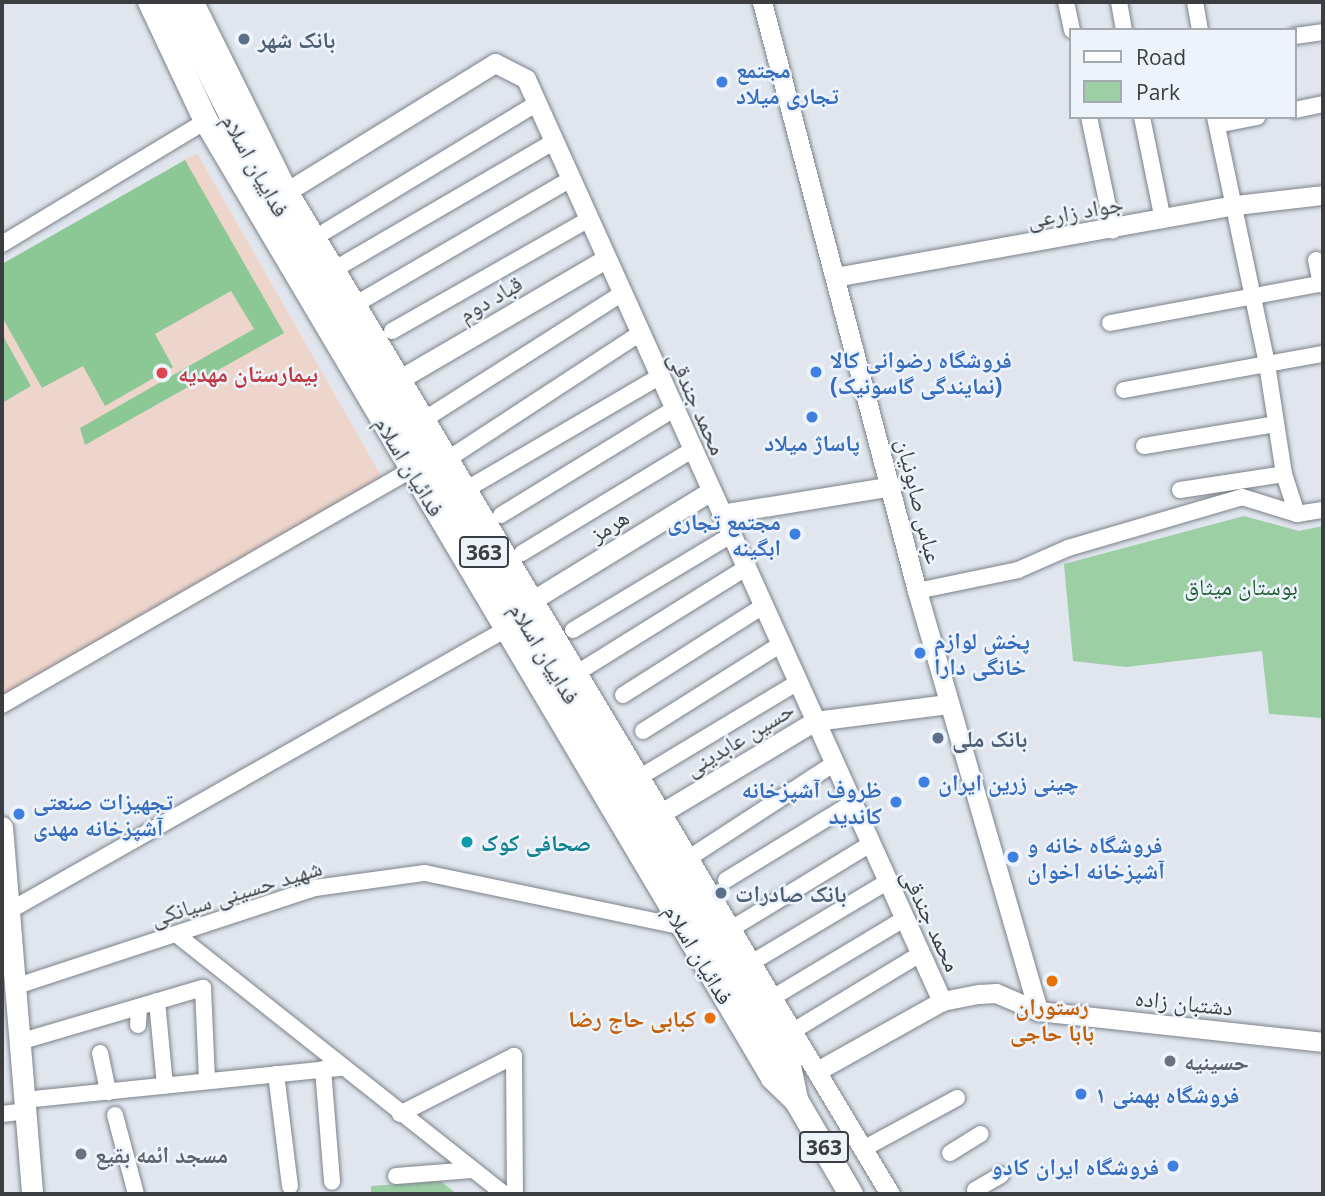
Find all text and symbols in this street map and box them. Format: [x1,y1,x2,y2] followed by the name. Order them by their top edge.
[258,25,335,53] place label: بانک شهر
[1070,28,1297,119] legend
[236,31,252,47] marker: بانک شهر
[1136,43,1186,71] text: Road
[736,55,839,109] place label: مجتمع تجاری میلاد
[714,74,730,90] marker: مجتمع تجاری میلاد
[1136,78,1180,106] text: Park
[216,109,296,221] street label: فداییان اسلام
[1025,189,1125,233] street label: جواد زارعی
[453,269,527,327] street label: قباد دوم
[830,345,1012,399] place label: فروشگاه رضوانی کالا (نمایندگی گاسونیک)
[663,347,733,459] street label: محمد جندقی
[178,359,318,387] place label: بیمارستان مهدیه
[152,363,172,383] marker: بیمارستان مهدیه
[808,364,824,380] marker: فروشگاه رضوانی کالا (نمایندگی گاسونیک)
[804,409,820,425] marker: پاساژ میلاد
[369,411,451,521] street label: فدائیان اسلام
[764,428,860,456] place label: پاساژ میلاد
[891,435,949,567] street label: عباس صابونیان
[584,502,634,548] street label: هرمز
[667,507,781,561] place label: مجتمع تجاری ابگینه
[787,526,803,542] marker: مجتمع تجاری ابگینه
[458,534,510,570] road number: 363
[1184,572,1298,600] park label: بوستان میثاق
[504,597,586,709] street label: فداییان اسلام
[934,626,1030,680] place label: پخش لوازم خانگی دارا
[912,645,928,661] marker: پخش لوازم خانگی دارا
[679,695,799,781] street label: حسین عابدینی
[952,724,1027,752] place label: بانک ملی
[930,730,946,746] marker: بانک ملی
[938,768,1079,796] place label: چینی زرین ایران
[916,774,932,790] marker: چینی زرین ایران
[741,775,882,829] place label: ظروف آشپزخانه كانديد
[33,787,173,841] place label: تجهیزات صنعتی آشپزخانه مهدی
[888,794,904,810] marker: ظروف آشپزخانه كانديد
[11,806,27,822] marker: تجهیزات صنعتی آشپزخانه مهدی
[481,828,591,856] place label: صحافی کوک
[1027,830,1165,884] place label: فروشگاه خانه و آشپزخانه اخوان
[459,834,475,850] marker: صحافی کوک
[1005,849,1021,865] marker: فروشگاه خانه و آشپزخانه اخوان
[147,853,325,931] street label: شهید حسینی سیانکی
[896,864,968,976] street label: محمد جندقی
[735,879,847,907] place label: بانک صادرات
[713,885,729,901] marker: بانک صادرات
[658,899,740,1009] street label: فدائیان اسلام
[1044,973,1060,989] marker: رستوران بابا حاجی
[1134,983,1234,1021] street label: دشتبان زاده
[1010,992,1094,1046] place label: رستوران بابا حاجی
[568,1004,696,1032] place label: کبابی حاج رضا
[702,1010,718,1026] marker: کبابی حاج رضا
[1184,1047,1249,1075] place label: حسینیه
[1162,1053,1178,1069] marker: حسینیه
[1095,1080,1239,1108] place label: فروشگاه بهمنی ۱
[1073,1086,1089,1102] marker: فروشگاه بهمنی ۱
[798,1130,850,1164] road number: 363
[95,1140,228,1168] place label: مسجد ائمه بقیع
[73,1146,89,1162] marker: مسجد ائمه بقیع
[991,1152,1159,1180] place label: فروشگاه ایران کادو
[1165,1158,1181,1174] marker: فروشگاه ایران کادو

